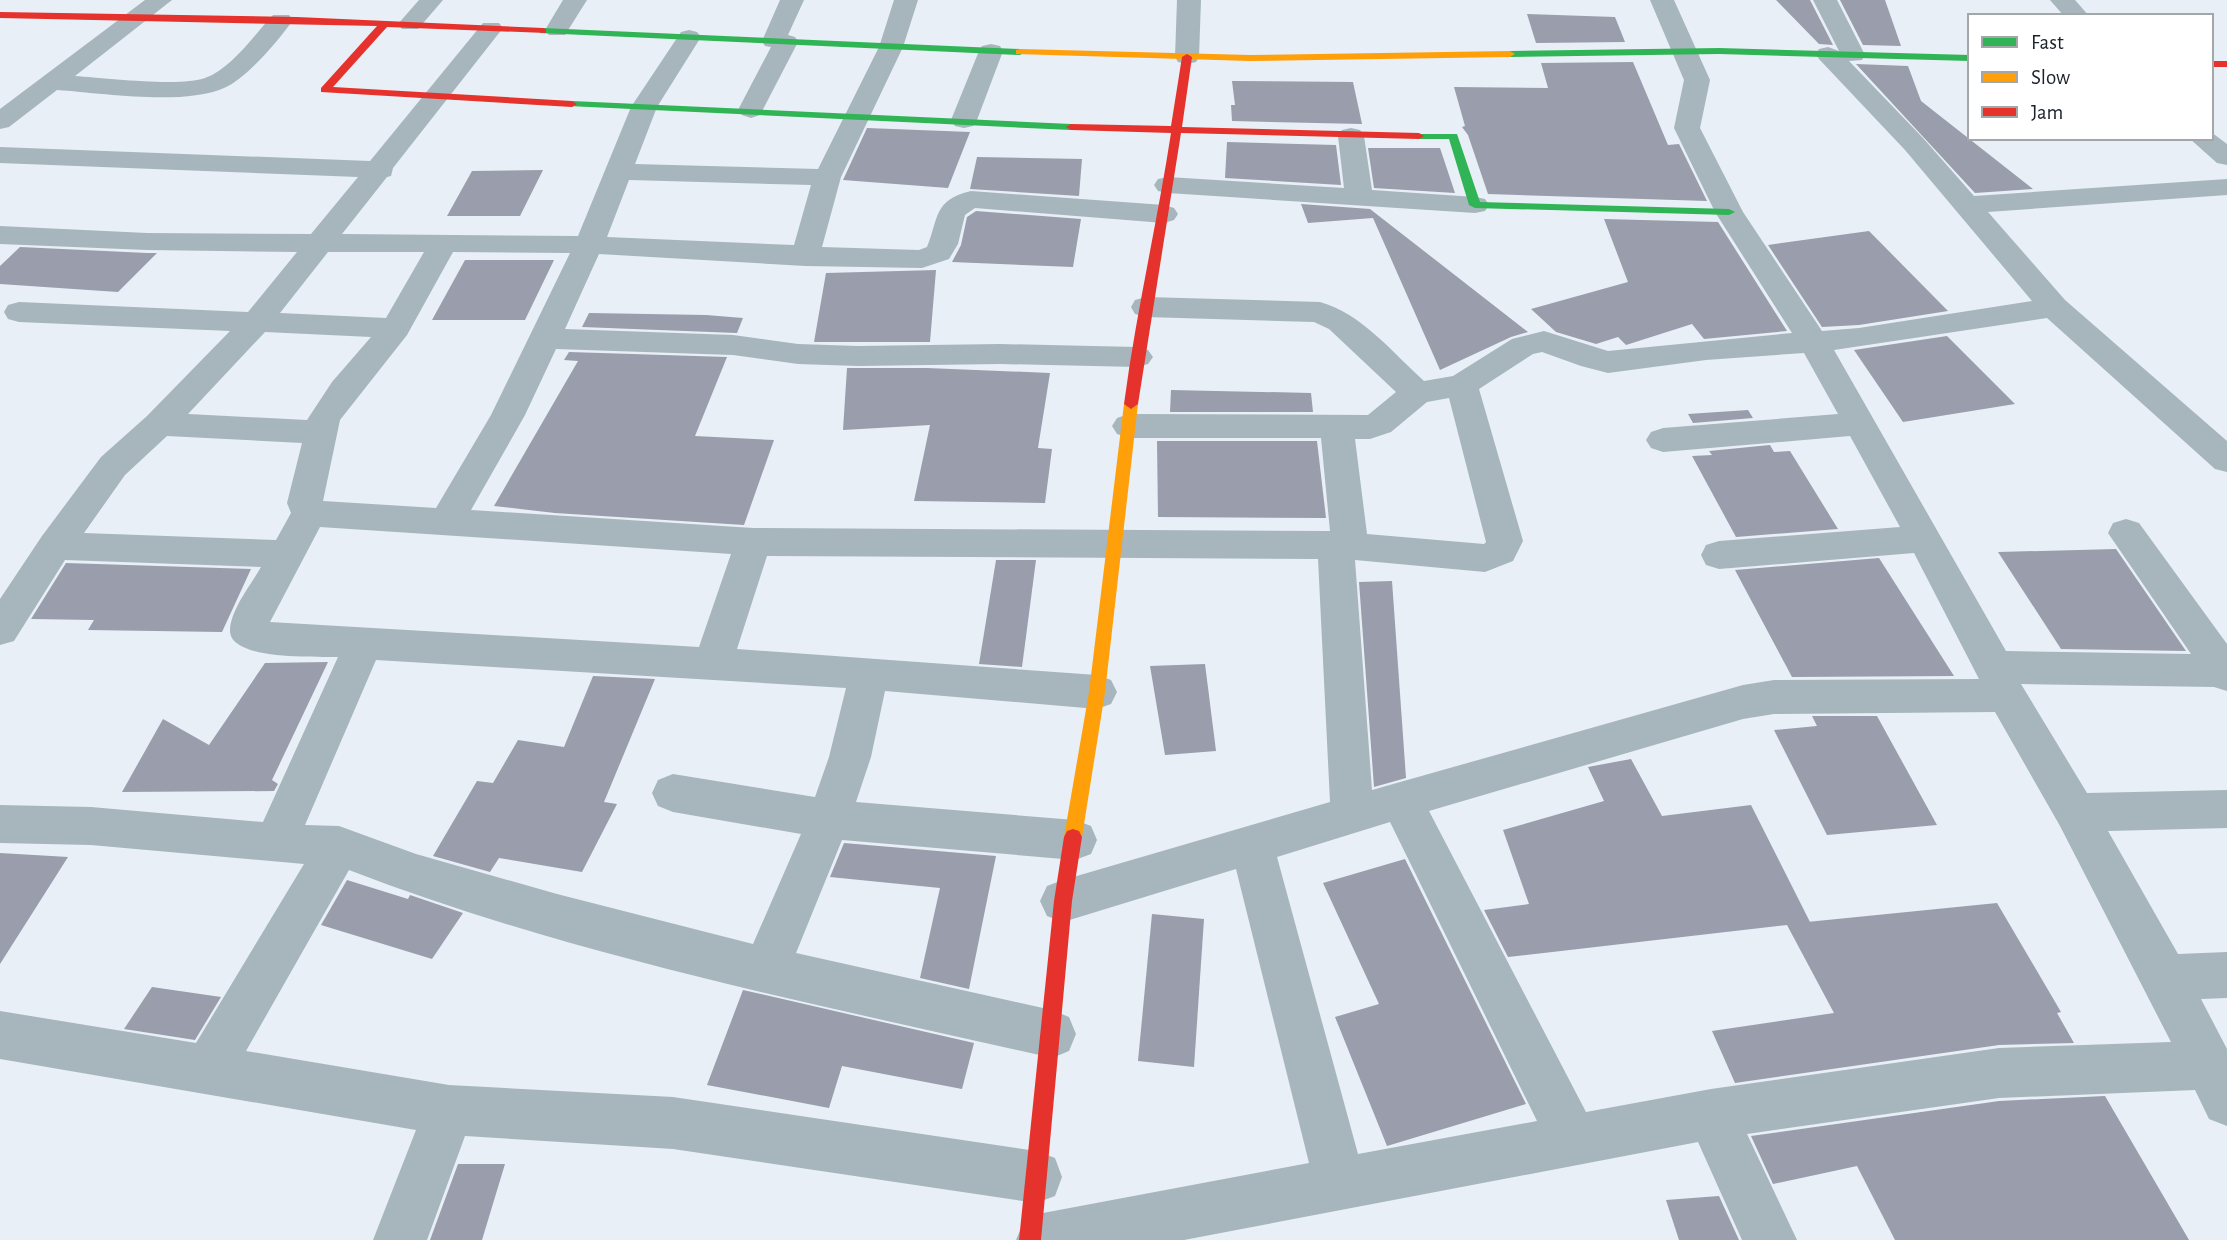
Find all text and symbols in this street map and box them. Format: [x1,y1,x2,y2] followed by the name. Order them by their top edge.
[1968,14,2213,140] legend
[2031,32,2064,53] text: Fast
[2031,67,2070,88] text: Slow
[2031,102,2063,123] text: Jam

